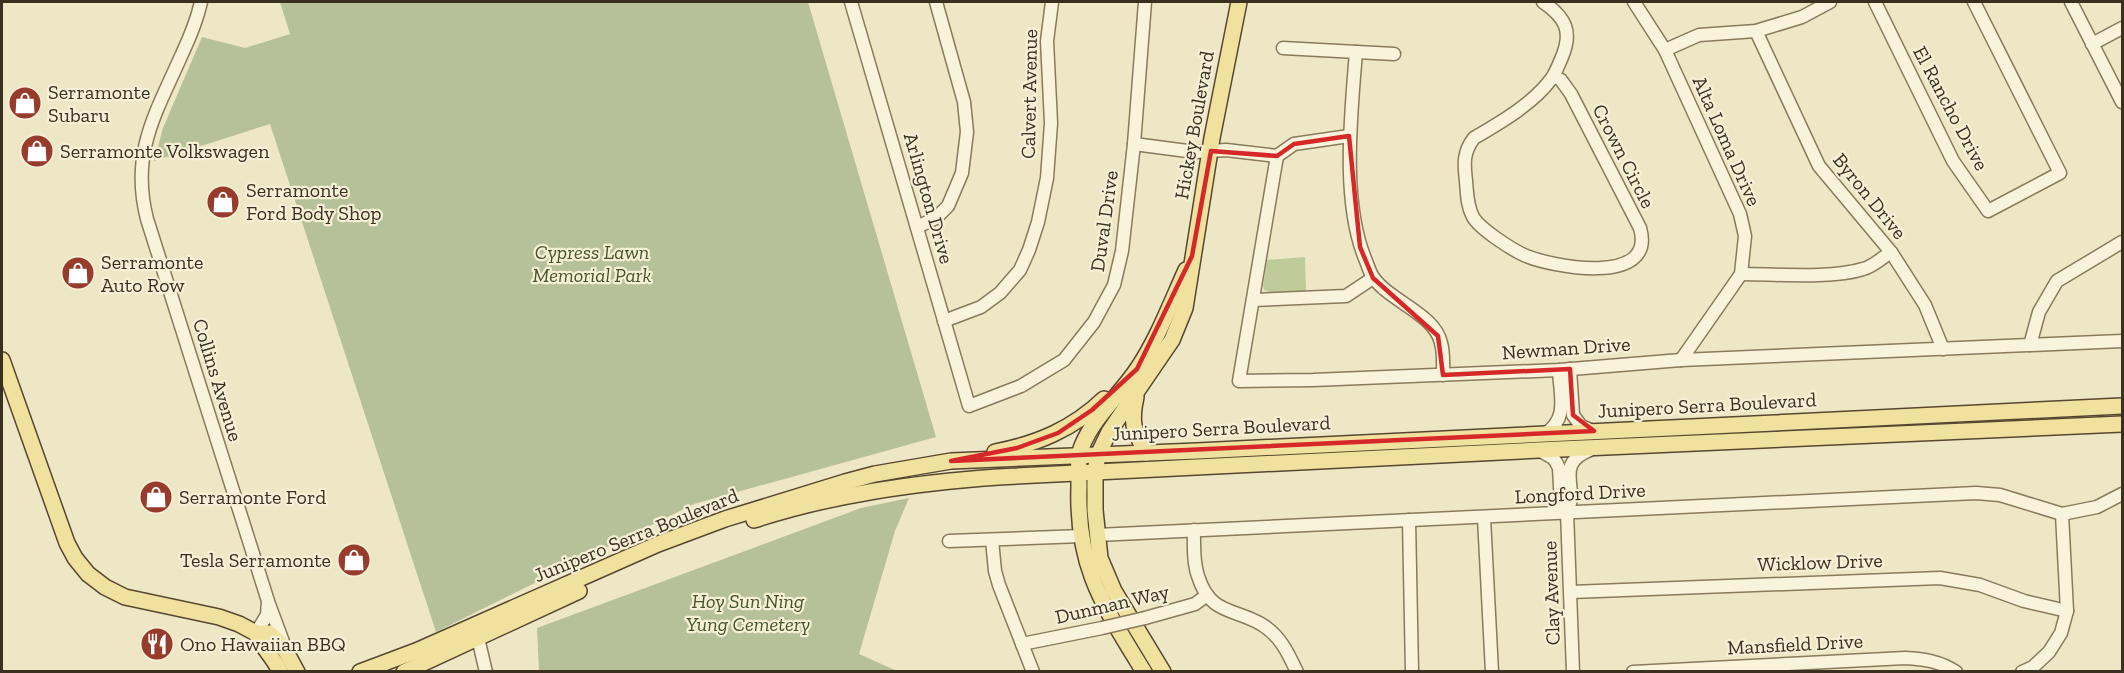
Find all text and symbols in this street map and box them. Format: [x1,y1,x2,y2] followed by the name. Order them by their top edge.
[1016,29,1042,159] street label: Calvert Avenue
[1908,42,1994,174] street label: El Rancho Drive
[1169,49,1219,201] street label: Hickey Boulevard
[1688,72,1766,210] street label: Alta Loma Drive
[48,80,150,127] place label: Serramonte Subaru
[7,85,43,121] shop icon: Serramonte Subaru
[1588,100,1660,212] street label: Crown Circle
[899,130,959,266] street label: Arlington Drive
[19,133,55,169] shop icon: Serramonte Volkswagen
[60,139,270,163] place label: Serramonte Volkswagen
[1828,148,1912,244] street label: Byron Drive
[1085,169,1123,273] street label: Duval Drive
[246,178,381,225] place label: Serramonte Ford Body Shop
[205,184,241,220] shop icon: Serramonte Ford Body Shop
[533,240,651,287] park label: Cypress Lawn Memorial Park
[101,250,203,297] place label: Serramonte Auto Row
[60,255,96,291] shop icon: Serramonte Auto Row
[188,316,248,444] street label: Collins Avenue
[1501,332,1631,364] street label: Newman Drive
[1597,387,1817,423] street label: Junipero Serra Boulevard
[1111,410,1331,446] street label: Junipero Serra Boulevard
[1514,478,1646,508] street label: Longford Drive
[138,479,174,515] shop icon: Serramonte Ford
[530,483,742,587] street label: Junipero Serra Boulevard
[179,485,326,509] place label: Serramonte Ford
[1537,540,1565,646] street label: Clay Avenue
[336,542,372,578] shop icon: Tesla Serramonte
[180,548,331,572] place label: Tesla Serramonte
[1757,548,1883,576] street label: Wicklow Drive
[1053,579,1172,629] street label: Dunman Way
[686,589,810,636] park label: Hoy Sun Ning Yung Cemetery
[139,626,175,662] restaurant icon: Ono Hawaiian BBQ
[1726,628,1864,660] street label: Mansfield Drive
[180,632,346,656] place label: Ono Hawaiian BBQ

